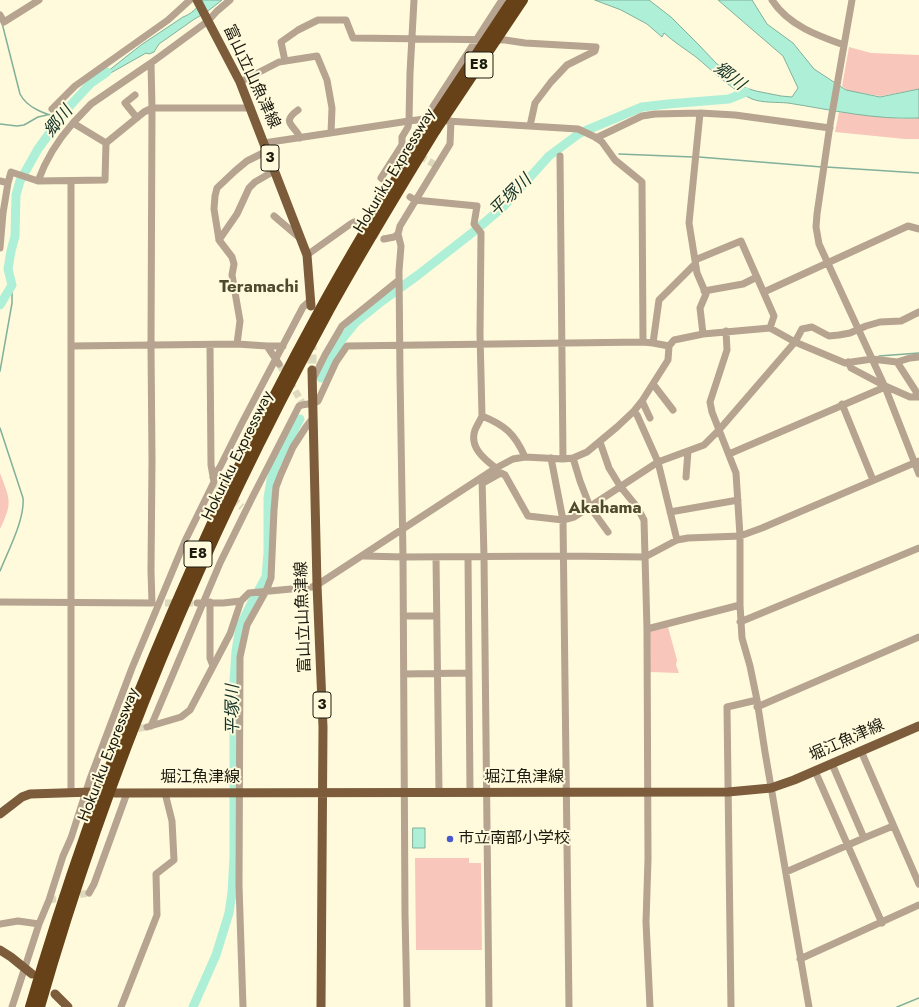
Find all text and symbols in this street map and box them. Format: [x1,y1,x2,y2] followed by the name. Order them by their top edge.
[219,22,283,132] street label: 富山立山魚津線
[465,52,493,78] road number: E8
[709,59,749,95] water label: 郷川
[40,102,78,142] water label: 郷川
[350,105,440,237] street label: Hokuriku Expressway
[261,145,279,171] road number: 3
[486,171,536,221] water label: 平塚川
[219,278,299,298] district label: Teramachi
[198,388,278,524] street label: Hokuriku Expressway
[568,499,642,519] district label: Akahama
[184,541,212,567] road number: E8
[292,561,316,673] street label: 富山立山魚津線
[75,685,143,825] street label: Hokuriku Expressway
[224,685,244,735] water label: 平塚川
[313,692,331,718] road number: 3
[807,716,887,766] street label: 堀江魚津線
[160,768,240,788] street label: 堀江魚津線
[484,768,564,788] street label: 堀江魚津線
[458,829,570,849] place label: 市立南部小学校
[445,834,455,844] marker: 市立南部小学校

